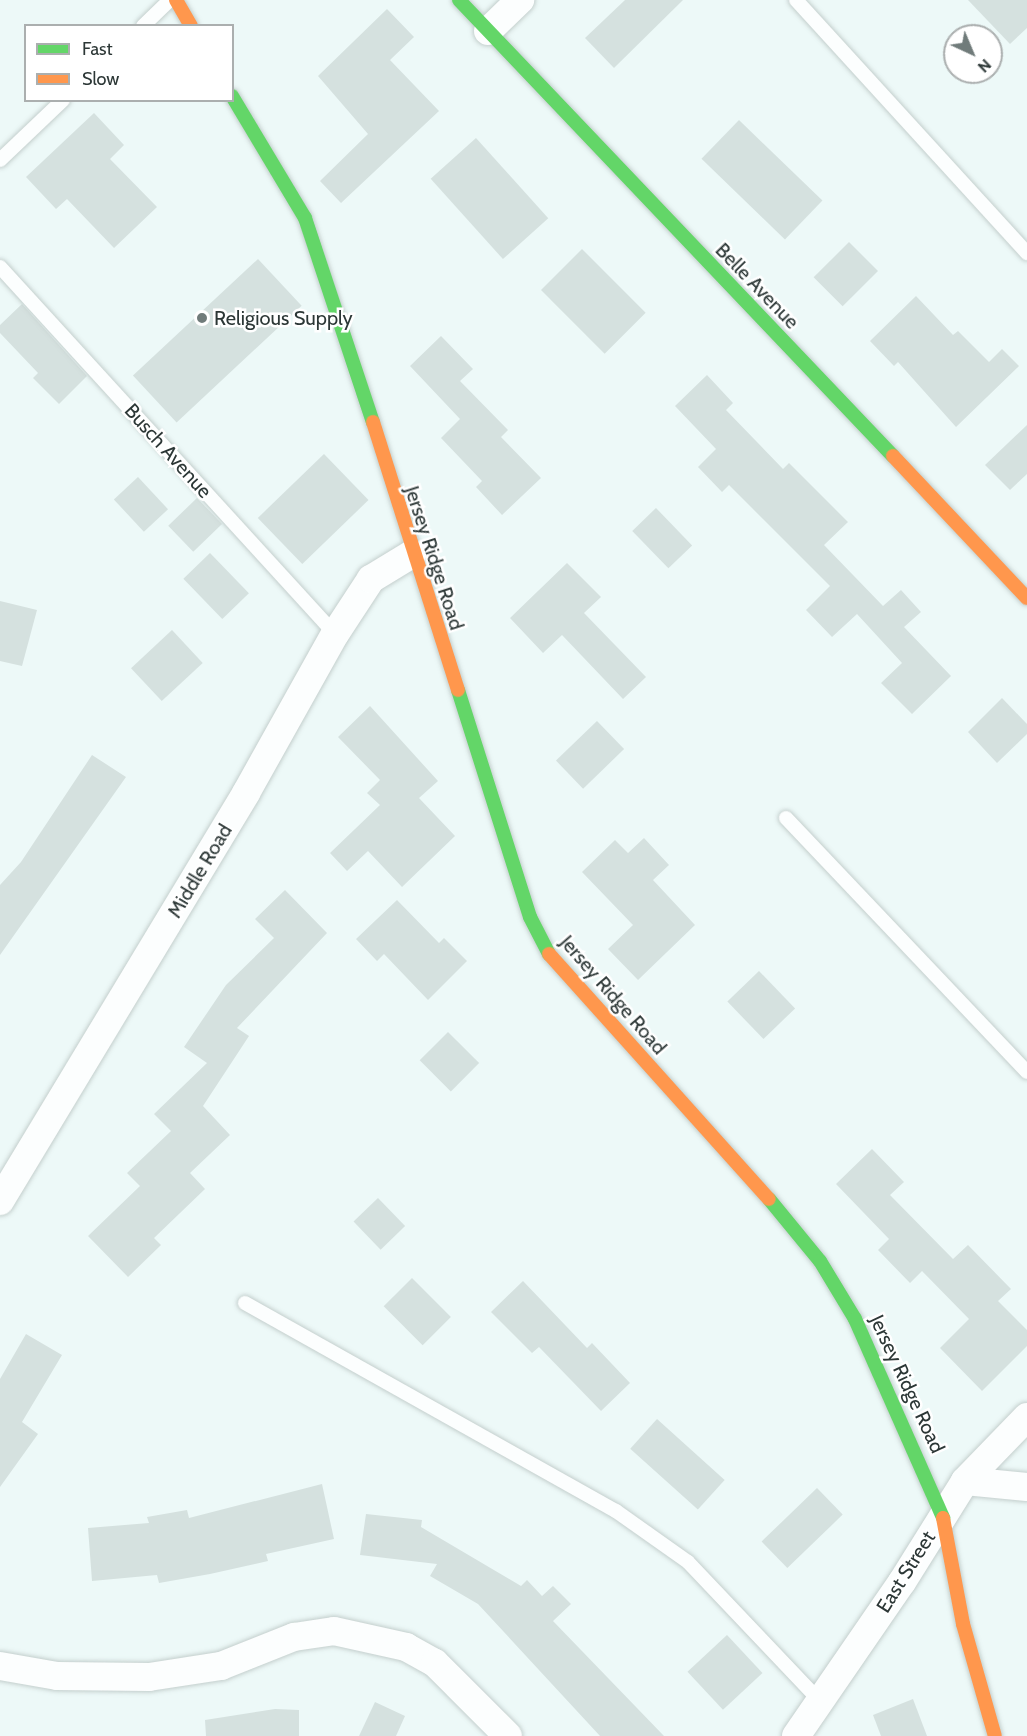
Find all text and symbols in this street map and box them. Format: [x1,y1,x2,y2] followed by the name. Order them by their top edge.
[24,24,234,102] legend
[943,24,1003,84] north arrow
[82,38,113,60] text: Fast
[974,55,995,77] text: N
[82,68,119,90] text: Slow
[710,238,804,334] street label: Belle Avenue
[214,306,353,330] place label: Religious Supply
[195,311,209,325] marker: Religious Supply
[119,399,217,503] street label: Busch Avenue
[399,483,469,633] street label: Jersey Ridge Road
[163,820,237,922] street label: Middle Road
[555,931,671,1059] street label: Jersey Ridge Road
[864,1311,950,1457] street label: Jersey Ridge Road
[872,1527,940,1617] street label: East Street

